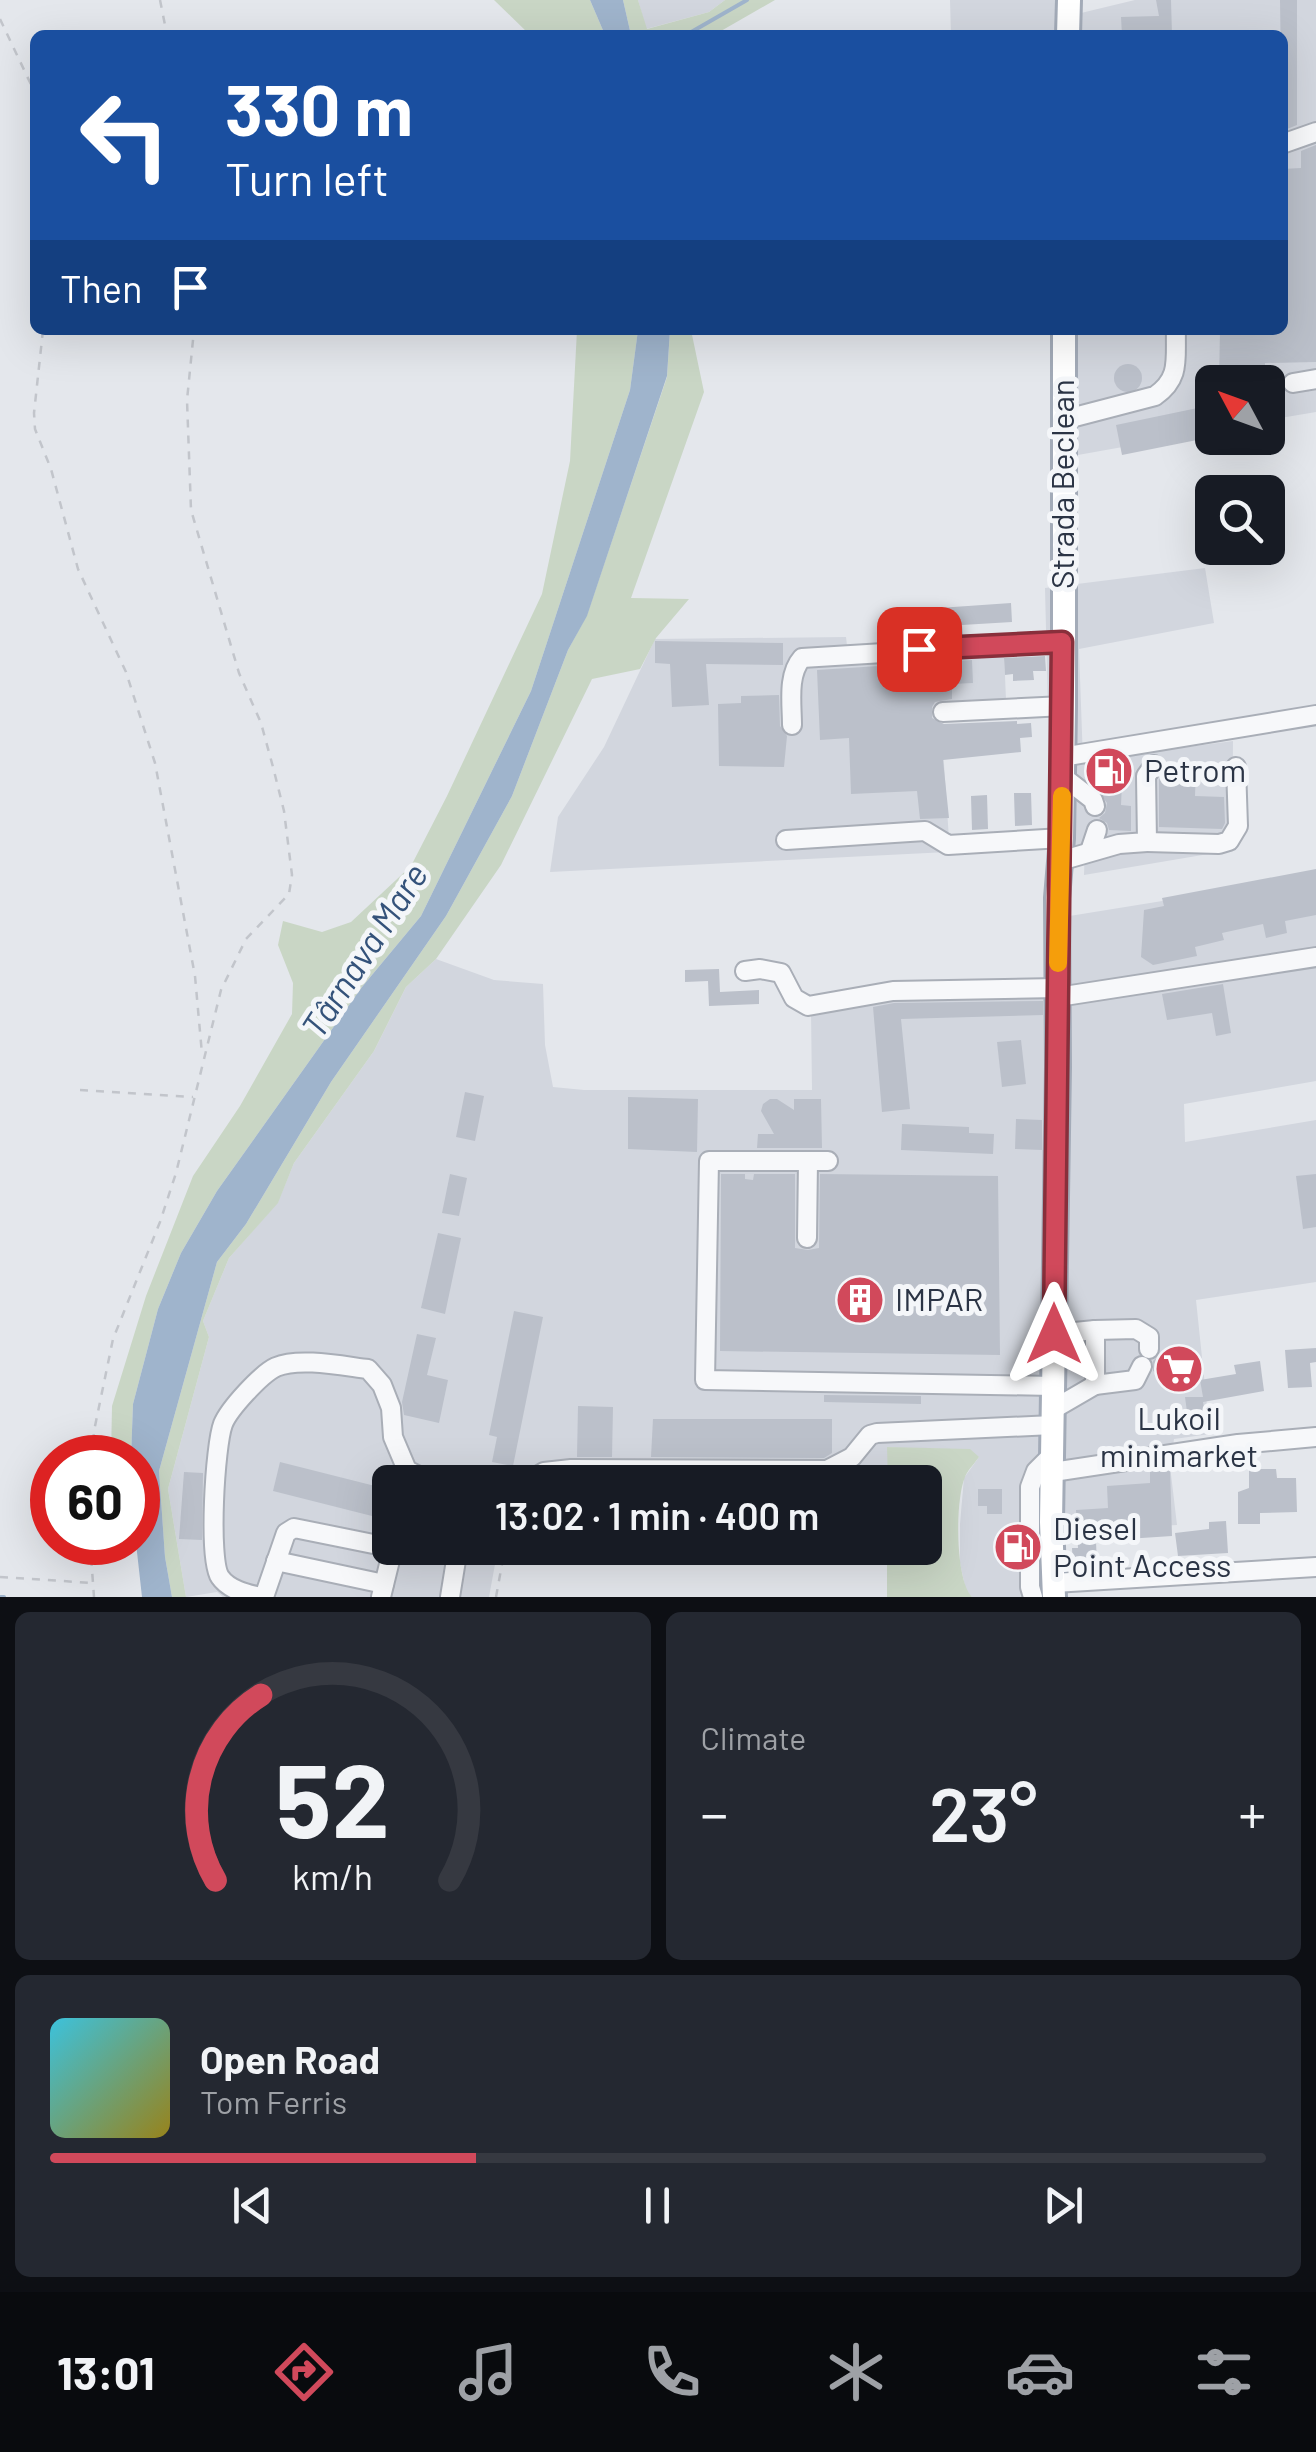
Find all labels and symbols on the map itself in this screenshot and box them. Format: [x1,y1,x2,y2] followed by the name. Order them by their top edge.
[1195,365,1285,455] north arrow
[1042,379,1080,589] street label: Strada Beclean
[877,607,962,692] pin
[1083,745,1135,797] fuel station icon: Petrom
[1144,750,1246,788] place label: Petrom
[292,855,435,1045] water label: Târnava Mare
[834,1274,886,1326] building icon: IMPAR
[895,1279,983,1317] place label: IMPAR
[1002,1282,1106,1386] position arrow
[1153,1343,1205,1395] supermarket icon: Lukoil minimarket
[1100,1398,1258,1473] place label: Lukoil minimarket
[30,1435,160,1565] speed limit sign: 60
[1053,1508,1231,1583] place label: Diesel Point Access
[992,1521,1044,1573] fuel station icon: Diesel Point Access

